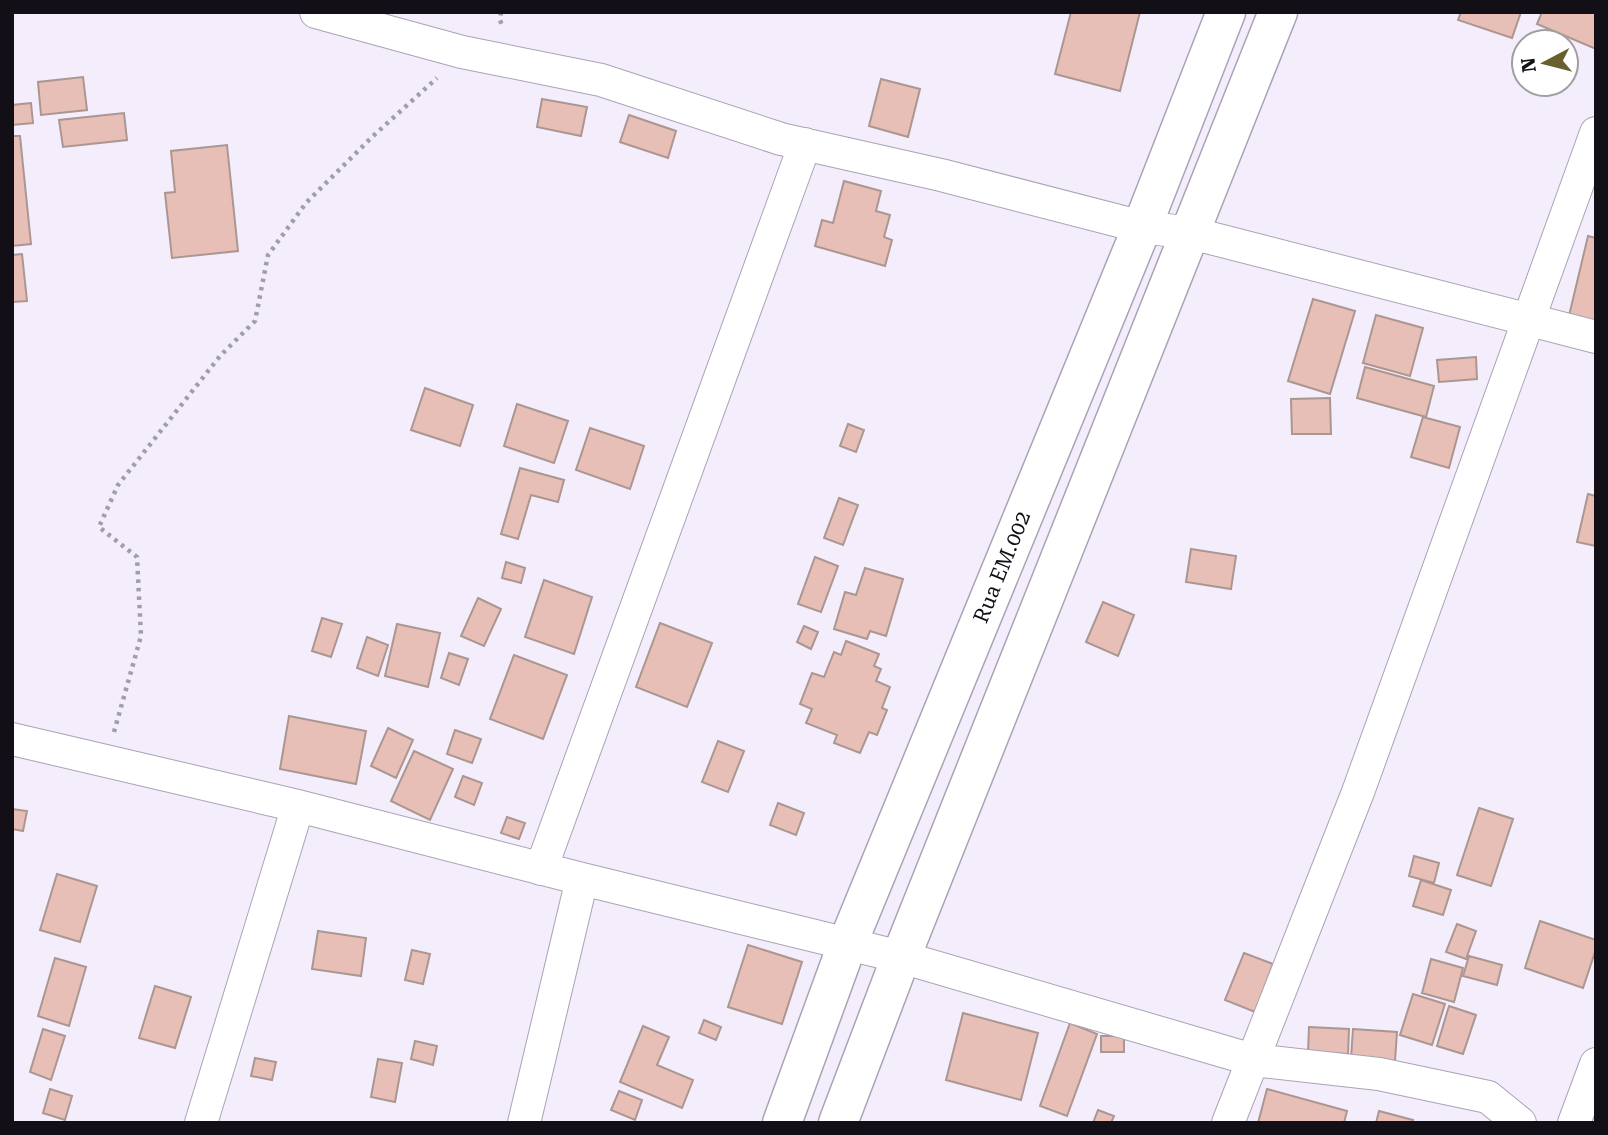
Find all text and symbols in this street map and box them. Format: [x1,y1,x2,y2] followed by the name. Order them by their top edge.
[1510,28,1580,98] north arrow
[1516,56,1541,74] text: N
[969,508,1035,626] street label: Rua EM.002

